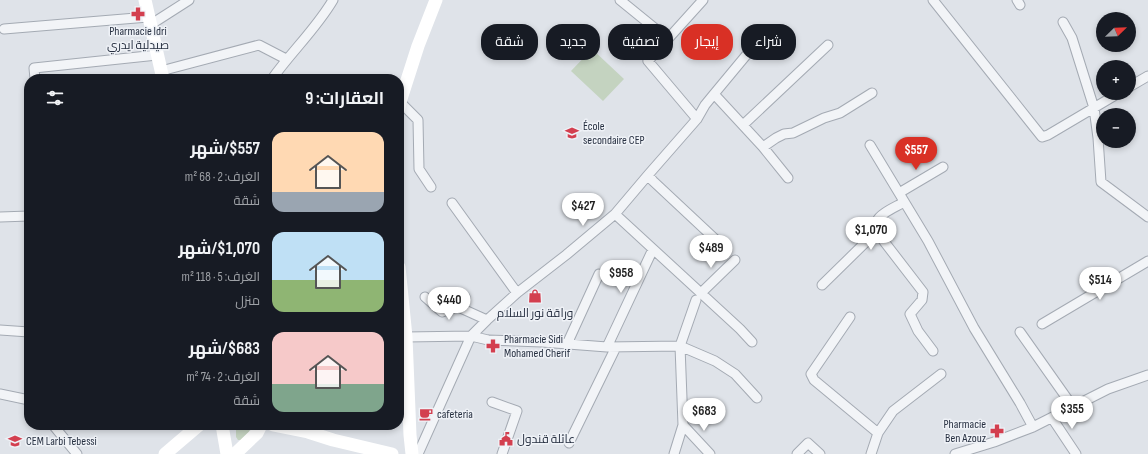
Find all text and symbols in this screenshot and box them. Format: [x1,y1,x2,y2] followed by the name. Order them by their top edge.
[130,6,146,22] pharmacy icon: Pharmacie Idri صيدلية ايدري
[1096,12,1136,52] north arrow
[1096,12,1136,148] map controls
[107,24,169,55] place label: Pharmacie Idri صيدلية ايدري
[481,24,538,60] chip: شقة
[546,24,600,60] chip: جديد
[608,24,673,60] chip: تصفية
[681,24,733,60] chip: إيجار
[741,24,796,60] chip: شراء
[1096,60,1136,100] button: +
[44,87,66,109] icon: filters
[305,89,384,109] text: العقارات: 9
[1096,108,1136,148] button: −
[583,119,645,148] place label: École secondaire CEP
[564,125,580,141] school or university icon: École secondaire CEP
[892,137,940,171] pin: $557
[190,139,260,159] text: $557/شهر
[904,142,928,158] text: $557
[304,148,352,196] icon: home
[185,169,260,185] text: الغرف: 2 · 68 m²
[233,193,260,209] text: شقة
[559,193,607,227] pin: $427
[571,198,595,214] text: $427
[838,217,904,251] pin: $1,070
[855,222,887,238] text: $1,070
[687,235,735,269] pin: $489
[178,239,260,259] text: $1,070/شهر
[698,240,724,256] text: $489
[304,248,352,296] icon: home
[597,260,645,294] pin: $958
[609,265,633,281] text: $958
[1076,267,1124,301] pin: $514
[182,269,260,285] text: الغرف: 5 · 118 m²
[1088,272,1112,288] text: $514
[425,287,473,321] pin: $440
[527,288,543,304] shop icon: وراقة نور السلام
[437,292,462,308] text: $440
[235,293,260,309] text: منزل
[497,306,573,321] place label: وراقة نور السلام
[504,332,571,361] place label: Pharmacie Sidi Mohamed Cherif
[485,338,501,354] pharmacy icon: Pharmacie Sidi Mohamed Cherif
[189,339,260,359] text: $683/شهر
[304,348,352,396] icon: home
[186,369,260,385] text: الغرف: 2 · 74 m²
[233,393,260,409] text: شقة
[1048,396,1096,430] pin: $355
[680,398,728,432] pin: $683
[1060,401,1084,417] text: $355
[692,403,716,419] text: $683
[418,406,434,422] cafe icon: cafeteria
[437,407,473,422] place label: cafeteria
[944,417,987,446] place label: Pharmacie Ben Azouz
[989,423,1005,439] pharmacy icon: Pharmacie Ben Azouz
[498,431,514,447] public building icon: عائلة قندول
[517,432,575,447] place label: عائلة قندول
[7,433,23,449] school or university icon: CEM Larbi Tebessi
[26,434,97,449] place label: CEM Larbi Tebessi

